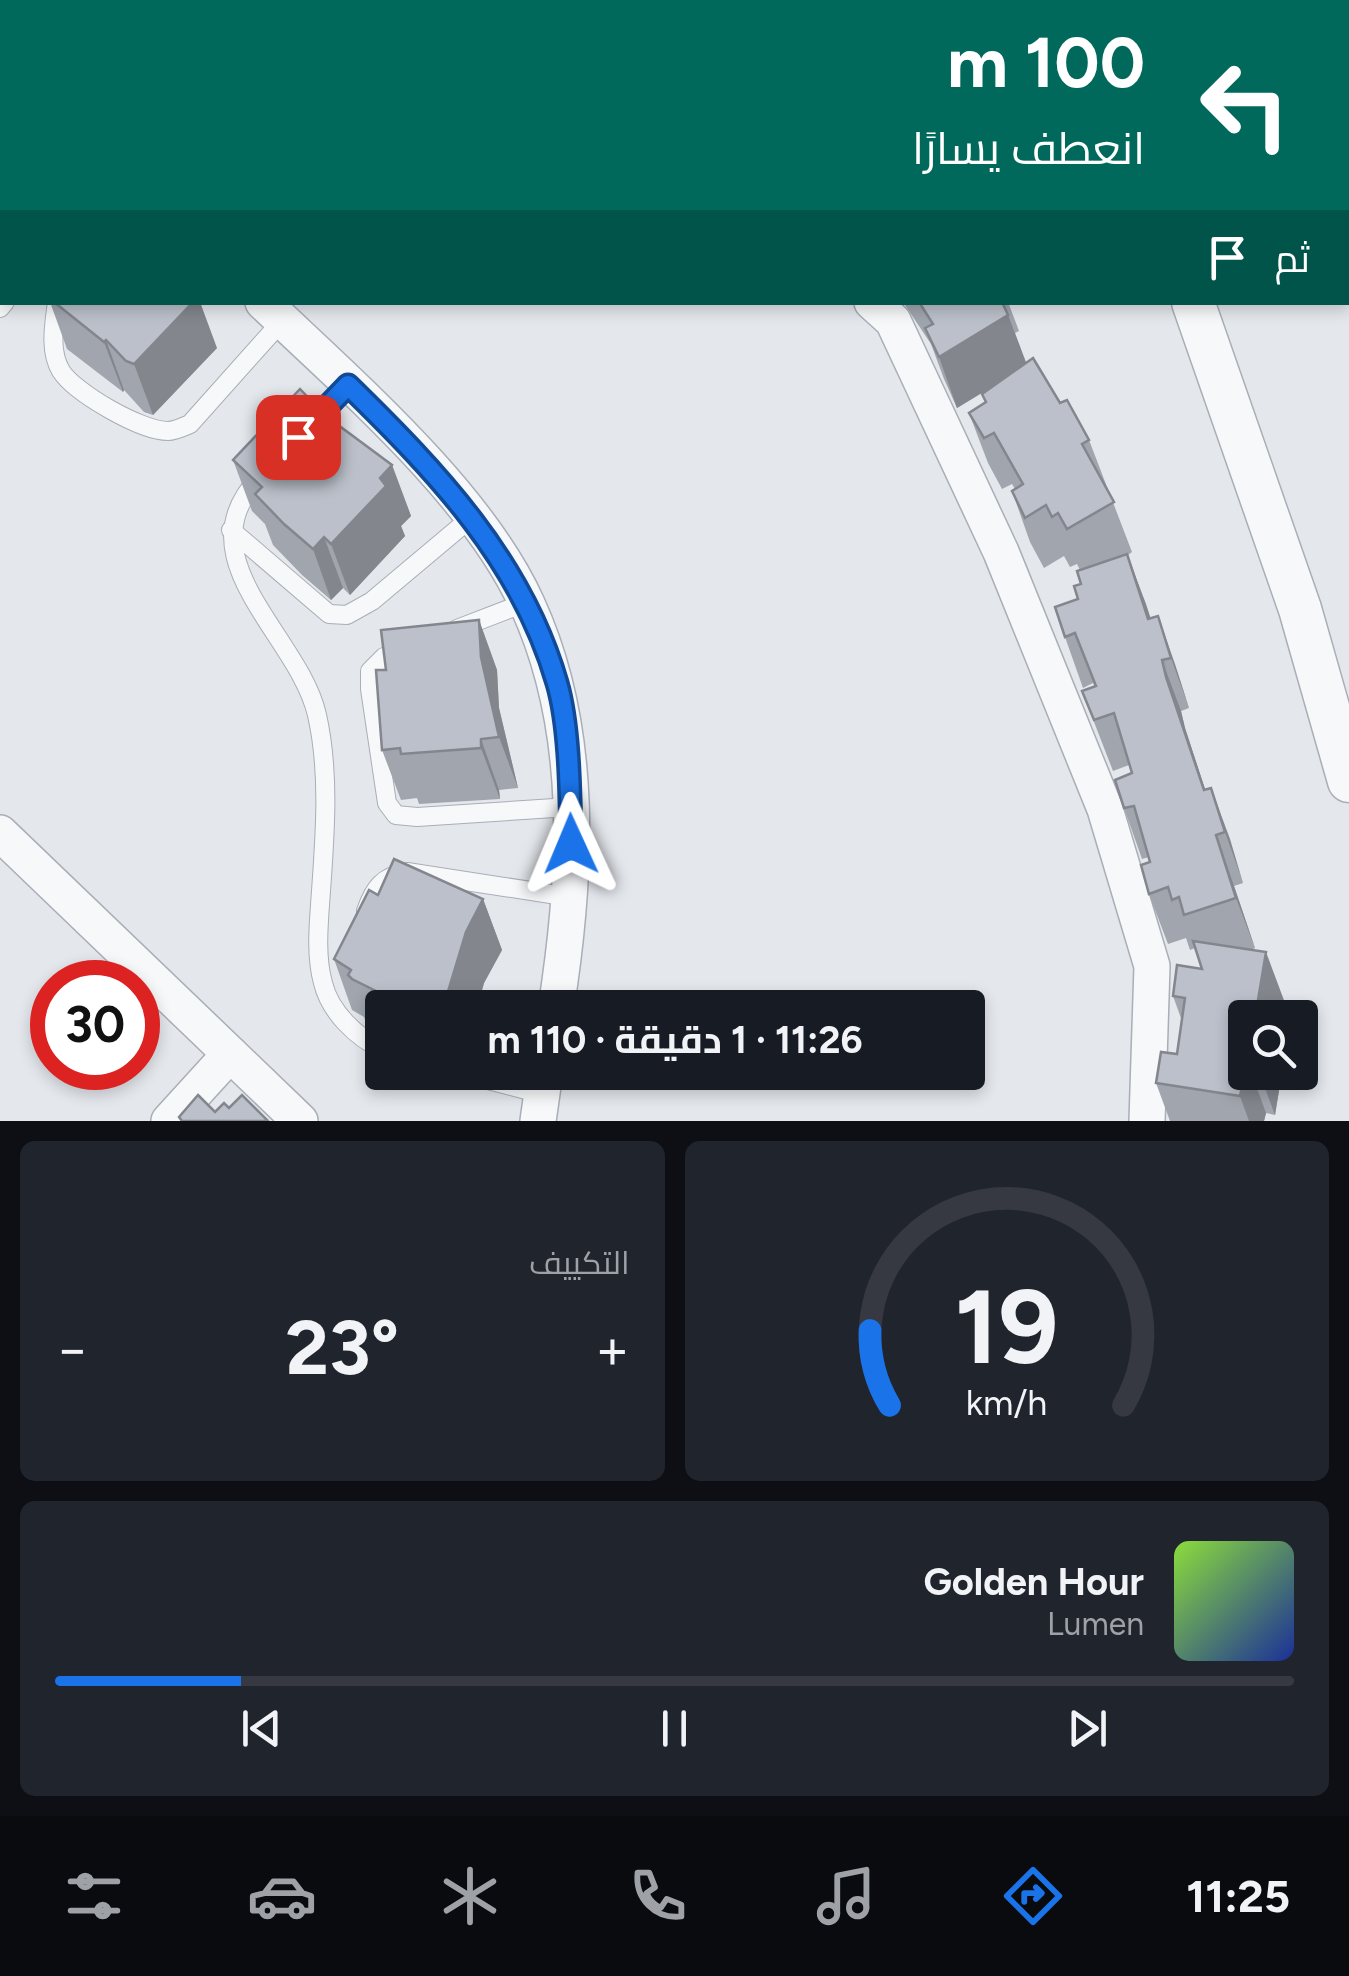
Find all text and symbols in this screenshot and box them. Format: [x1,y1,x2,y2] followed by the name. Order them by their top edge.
[947,20,1145,105] text: 100 m
[1180,40,1310,170] icon: left
[912,121,1145,175] text: انعطف يسارًا
[1200,230,1255,285] icon: arrive
[1275,236,1310,282] text: ثم
[256,395,341,480] pin
[271,410,326,465] icon: arrive
[519,792,623,896] position arrow
[30,960,160,1090] speed limit sign: 30
[1228,1000,1318,1090] map controls
[1228,1000,1318,1090] button: search
[488,1017,862,1063] text: 11:26 · 1 دقيقة · 110 m
[529,1244,630,1282] text: التكييف
[955,1264,1059,1389] text: 19
[286,1303,399,1393] text: 23°
[55,1316,89,1382] text: −
[595,1316,629,1382] text: +
[966,1381,1048,1424] text: km/h
[923,1559,1144,1605] text: Golden Hour
[1047,1605,1144,1643] text: Lumen
[234,1701,289,1756] icon: previous
[647,1701,702,1756] icon: pause
[1060,1701,1115,1756] icon: next
[59,1861,129,1931] icon: filters
[247,1861,317,1931] icon: car
[435,1861,505,1931] icon: climate
[623,1861,693,1931] icon: phone
[811,1861,881,1931] icon: music
[998,1861,1068,1931] icon: directions
[1186,1869,1290,1923] text: 11:25

